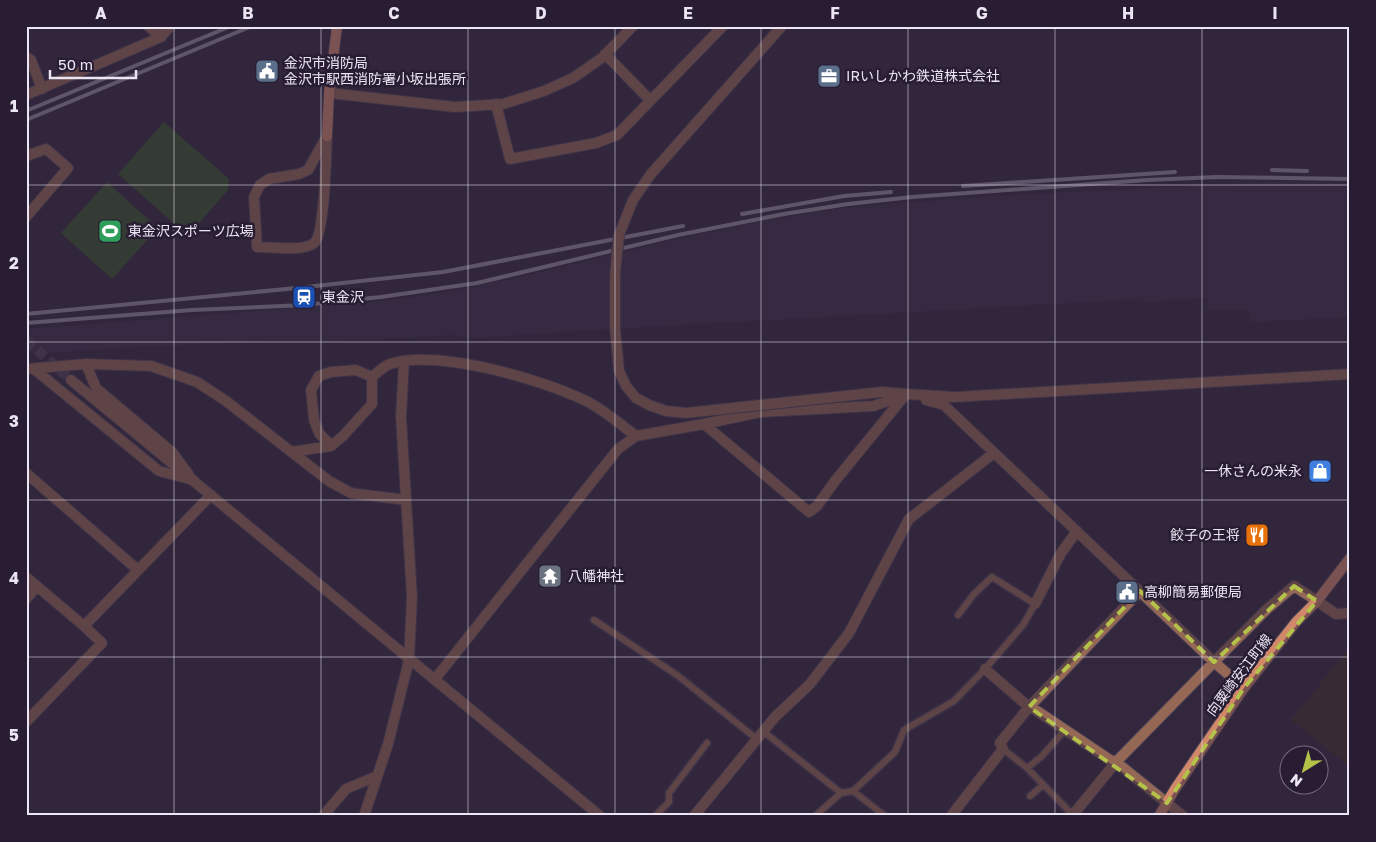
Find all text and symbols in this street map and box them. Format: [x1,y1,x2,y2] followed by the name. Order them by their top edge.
[95,3,107,23] text: A
[242,3,254,23] text: B
[388,3,400,23] text: C
[535,3,547,23] text: D
[683,3,693,23] text: E
[830,3,840,23] text: F
[976,3,988,23] text: G
[1122,3,1134,23] text: H
[1272,3,1278,23] text: I
[50,48,136,80] scale bar
[284,54,466,87] place label: 金沢市消防局 金沢市駅西消防署小坂出張所
[58,55,93,73] text: 50 m
[254,58,280,84] public building icon: 金沢市消防局 金沢市駅西消防署小坂出張所
[816,63,842,89] office icon: IRいしかわ鉄道株式会社
[846,67,1000,84] place label: IRいしかわ鉄道株式会社
[10,96,18,116] text: 1
[97,218,123,244] sports icon: 東金沢スポーツ広場
[128,222,254,239] place label: 東金沢スポーツ広場
[9,253,19,273] text: 2
[291,284,317,310] station icon: 東金沢
[322,288,364,305] place label: 東金沢
[9,411,19,431] text: 3
[1307,458,1333,484] shop icon: 一休さんの米永
[1204,462,1302,479] place label: 一休さんの米永
[1244,522,1270,548] restaurant icon: 餃子の王将
[1170,526,1240,543] place label: 餃子の王将
[537,563,563,589] temple icon: 八幡神社
[568,567,624,584] place label: 八幡神社
[9,568,19,588] text: 4
[1114,579,1140,605] public building icon: 高柳簡易郵便局
[1144,583,1242,600] place label: 高柳簡易郵便局
[1202,630,1275,719] street label: 向粟崎安江町線
[9,725,19,745] text: 5
[1278,744,1328,794] north arrow
[1287,771,1305,791] text: N

